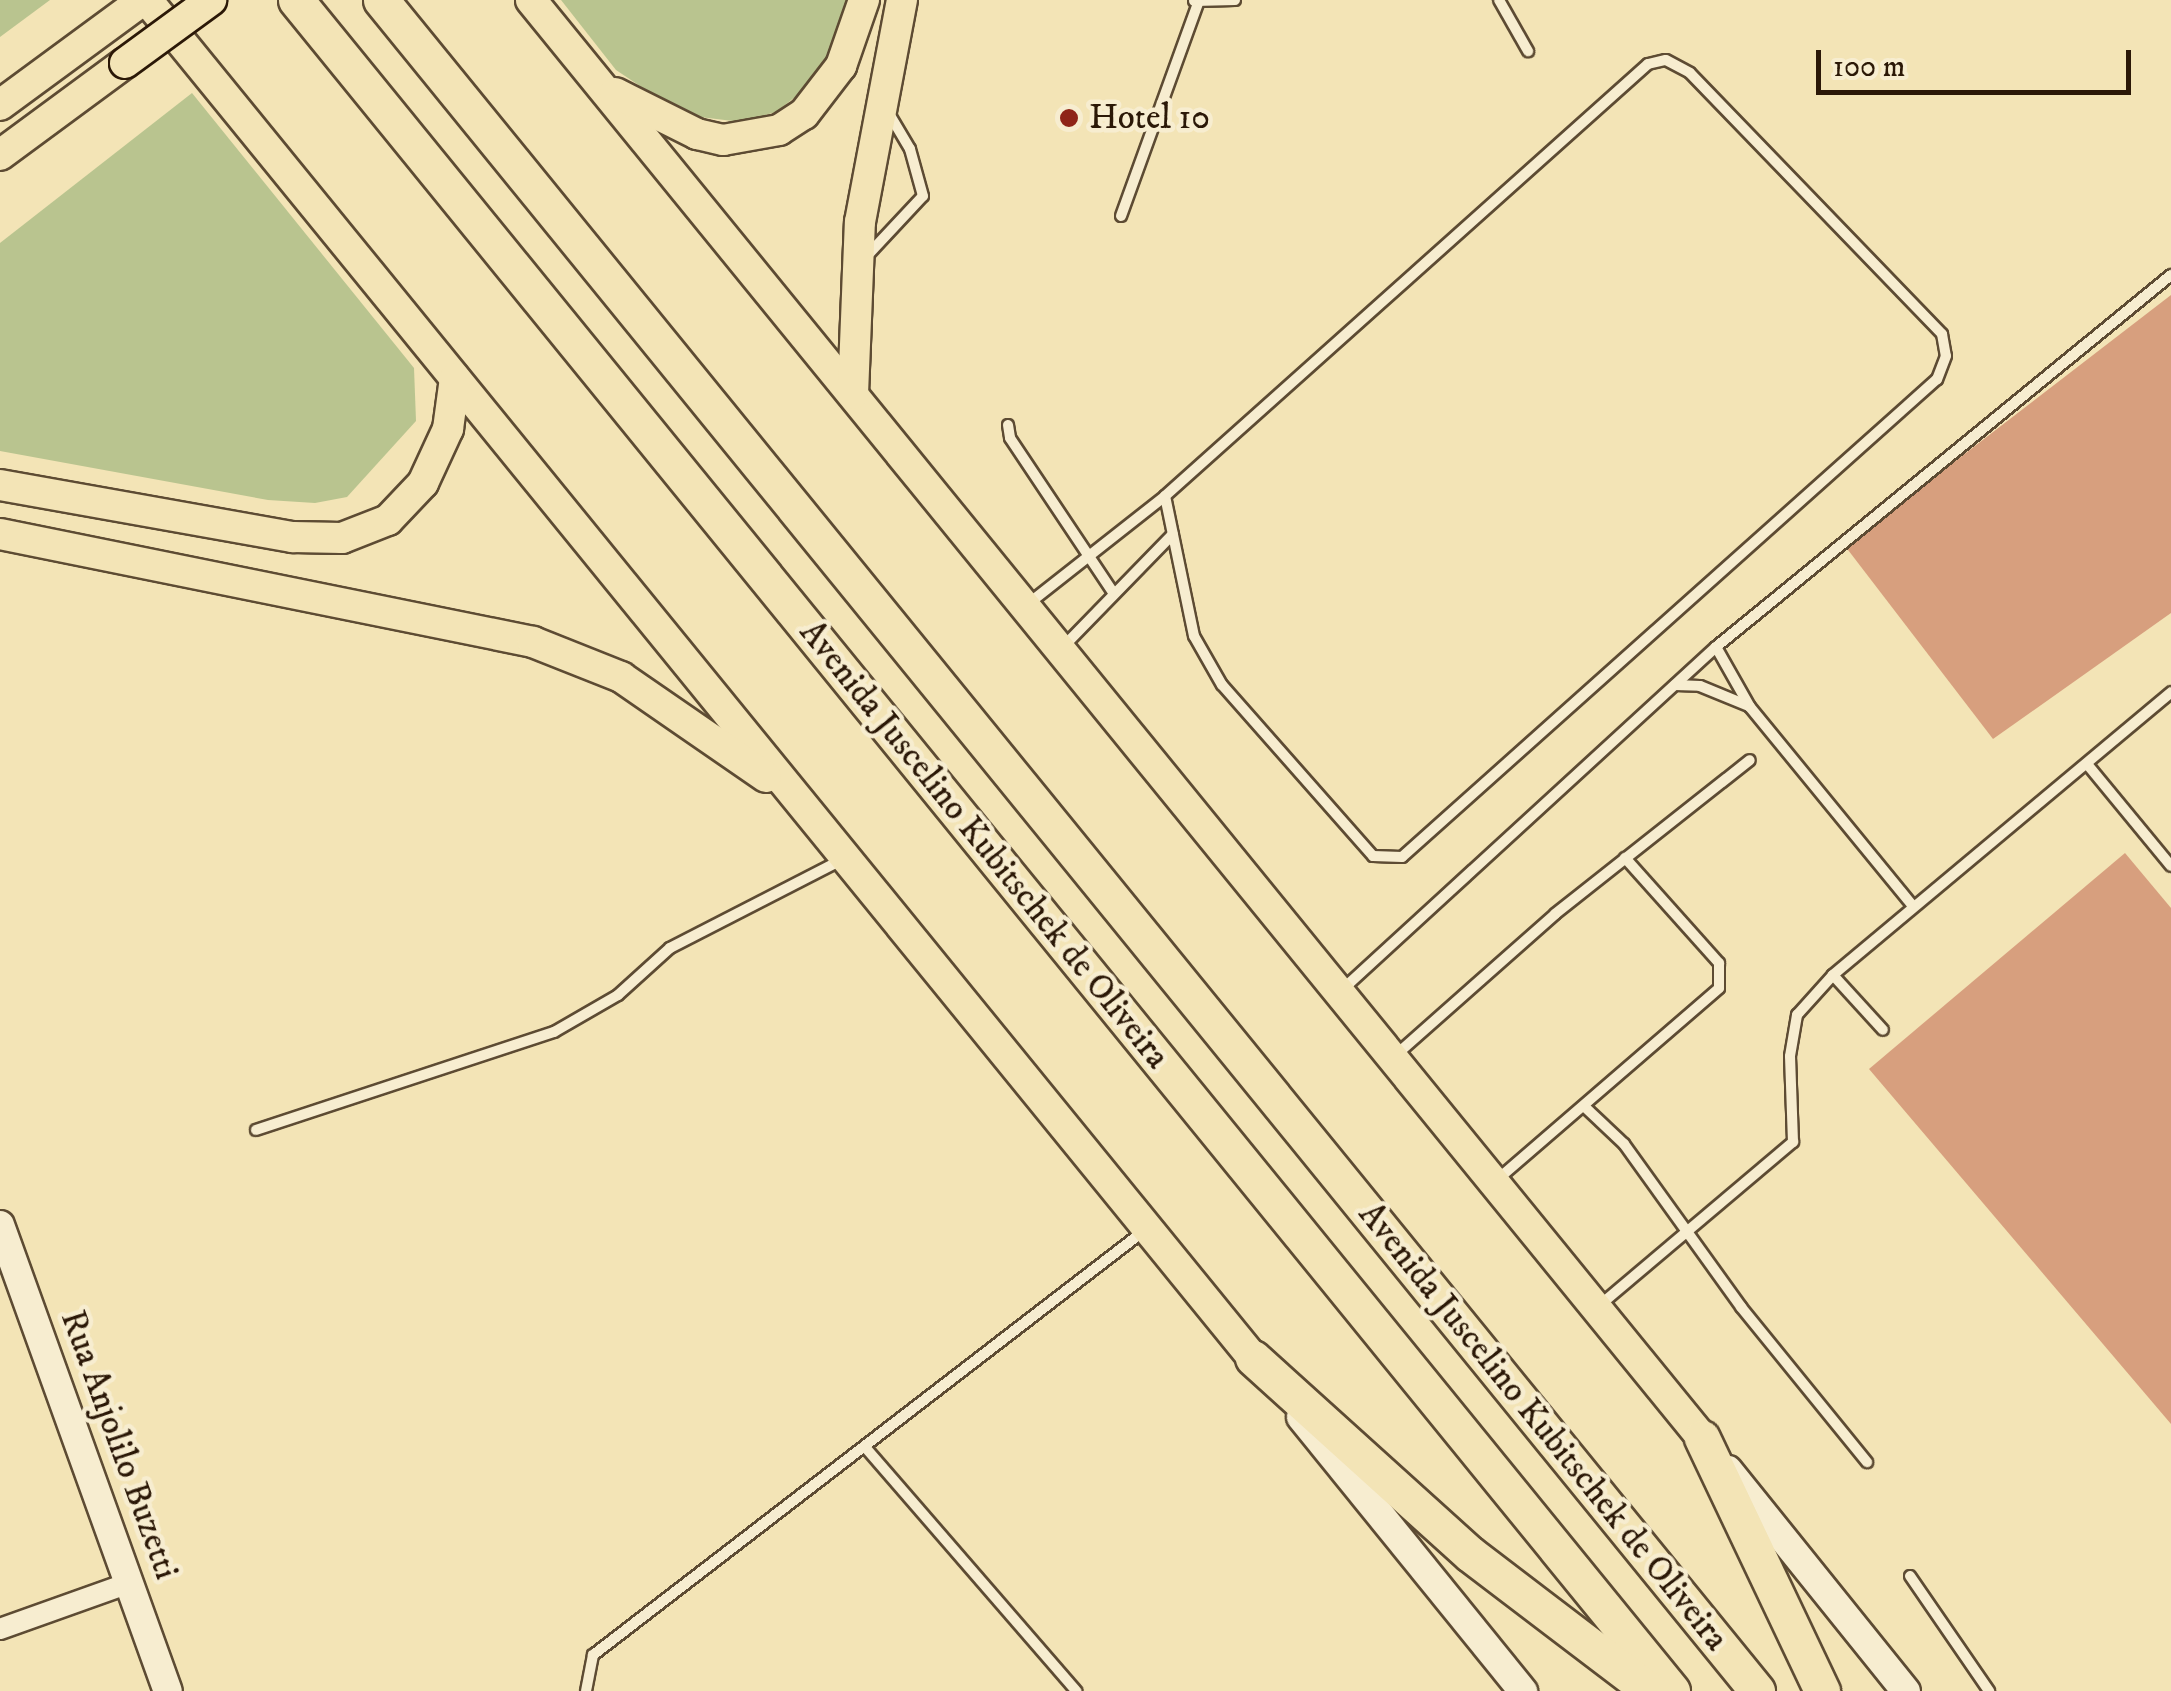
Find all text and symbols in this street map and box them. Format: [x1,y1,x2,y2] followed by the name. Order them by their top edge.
[1821,30,2136,92] scale bar
[1833,49,1905,86] text: 100 m
[1089,97,1210,139] place label: Hotel 10
[1058,107,1080,129] marker: Hotel 10
[790,612,1178,1078] street label: Avenida Juscelino Kubitschek de Oliveira
[1349,1194,1737,1660] street label: Avenida Juscelino Kubitschek de Oliveira
[51,1305,187,1585] street label: Rua Anjolilo Buzetti

